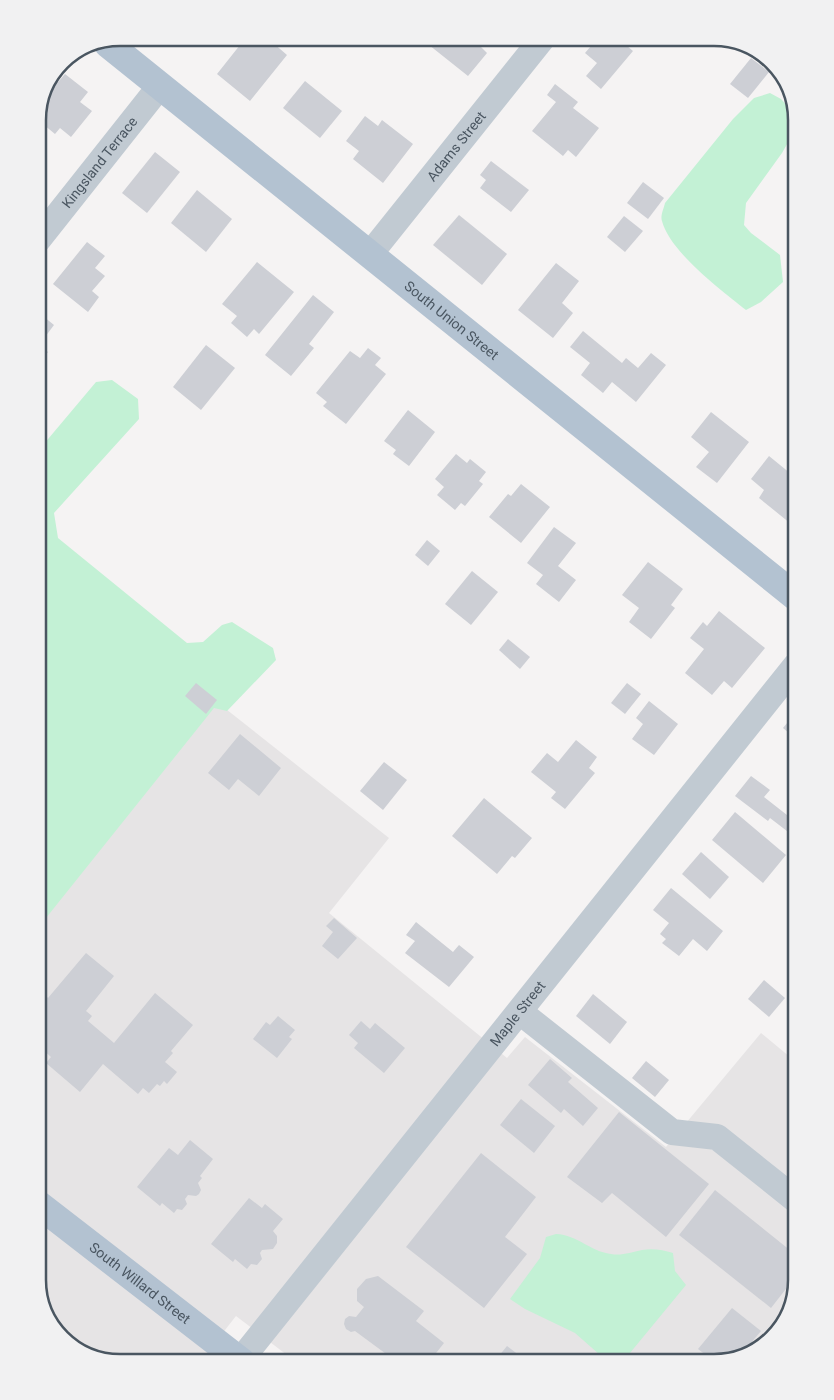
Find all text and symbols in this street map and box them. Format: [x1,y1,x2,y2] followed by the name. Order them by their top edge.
[424,108,489,184] street label: Adams Street
[59,114,140,211] street label: Kingsland Terrace
[401,278,502,363] street label: South Union Street
[487,977,549,1049] street label: Maple Street
[86,1239,194,1327] street label: South Willard Street

